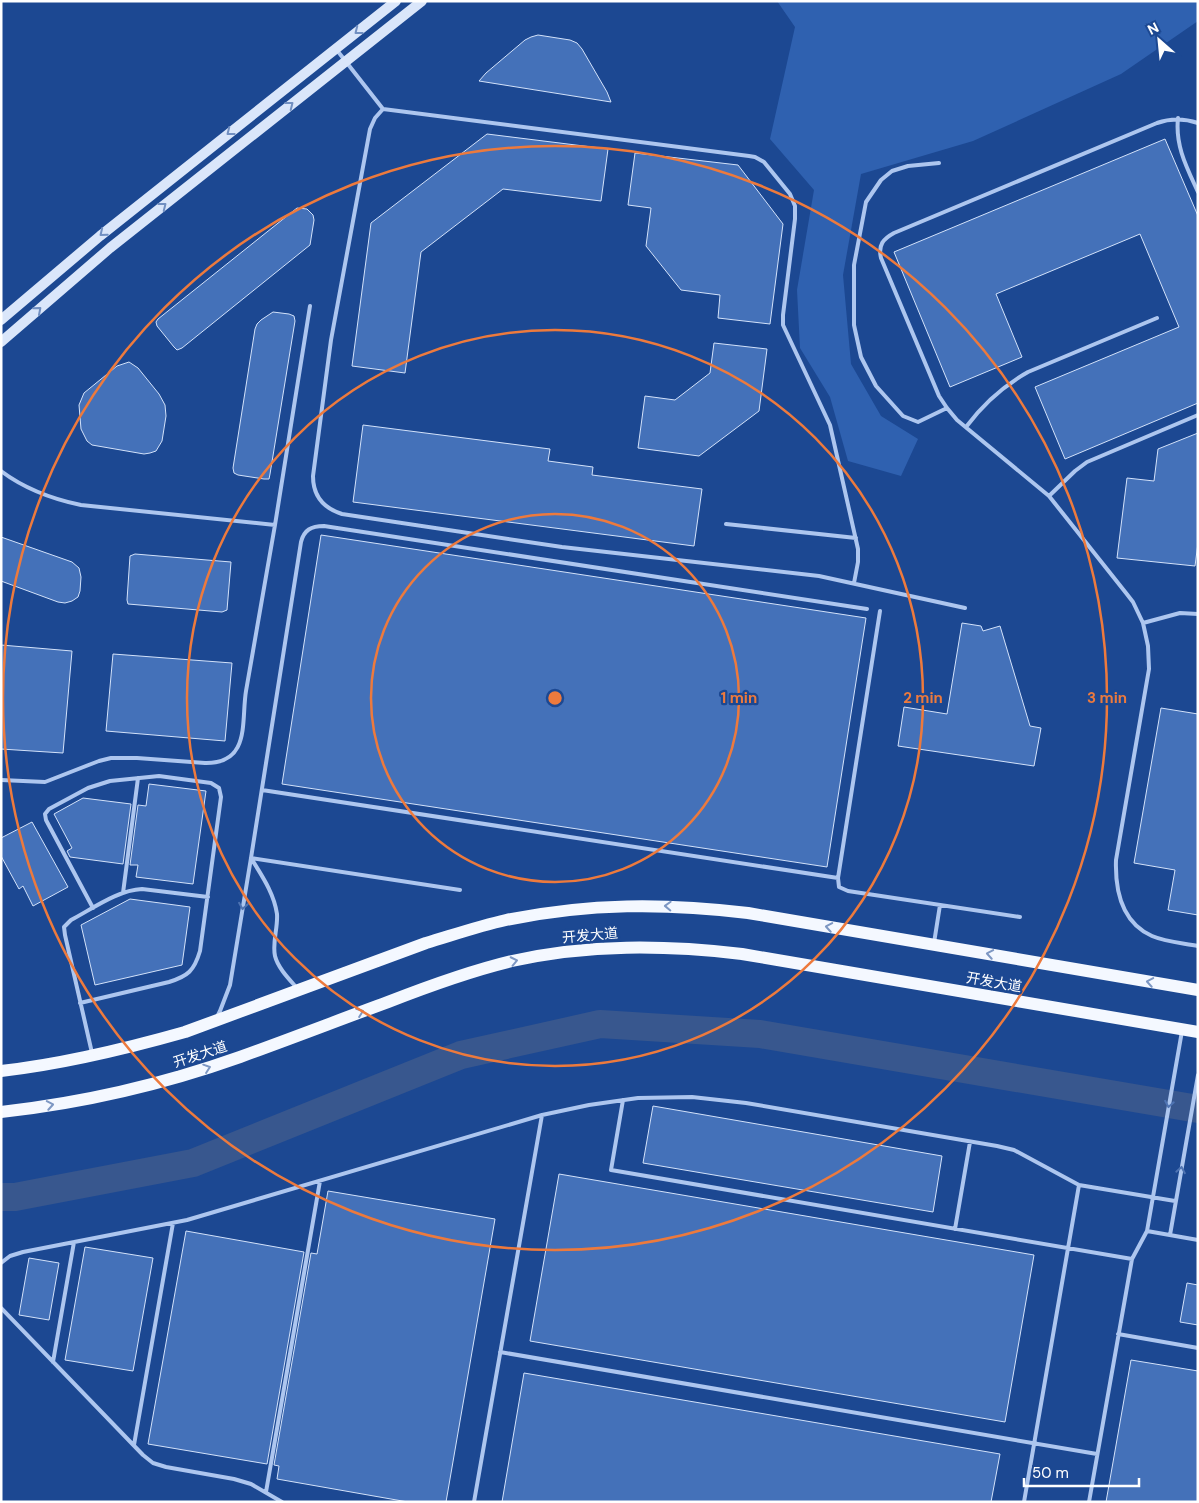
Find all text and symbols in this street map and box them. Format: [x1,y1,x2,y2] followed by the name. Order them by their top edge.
[1134,15,1184,65] north arrow
[1144,18,1162,39] text: N
[355,26,364,34] one-way arrow
[284,103,293,111] one-way arrow
[227,127,236,135] one-way arrow
[157,203,166,211] one-way arrow
[100,228,109,236] one-way arrow
[32,307,41,316] one-way arrow
[721,688,757,708] text: 1 min
[903,688,943,708] text: 2 min
[1087,688,1127,708] text: 3 min
[546,689,564,707] centre of rings
[664,901,672,911] one-way arrow
[239,902,249,911] one-way arrow
[825,923,834,933] one-way arrow
[561,924,619,946] street label: 开发大道
[985,950,994,960] one-way arrow
[510,956,519,967] one-way arrow
[965,968,1023,996] street label: 开发大道
[1145,977,1154,987] one-way arrow
[355,1008,364,1018] one-way arrow
[171,1037,229,1071] street label: 开发大道
[203,1064,211,1074] one-way arrow
[1165,1099,1175,1108] one-way arrow
[45,1101,54,1111] one-way arrow
[1175,1166,1186,1174] one-way arrow
[1024,1456,1139,1488] scale bar
[1032,1463,1069,1483] text: 50 m

